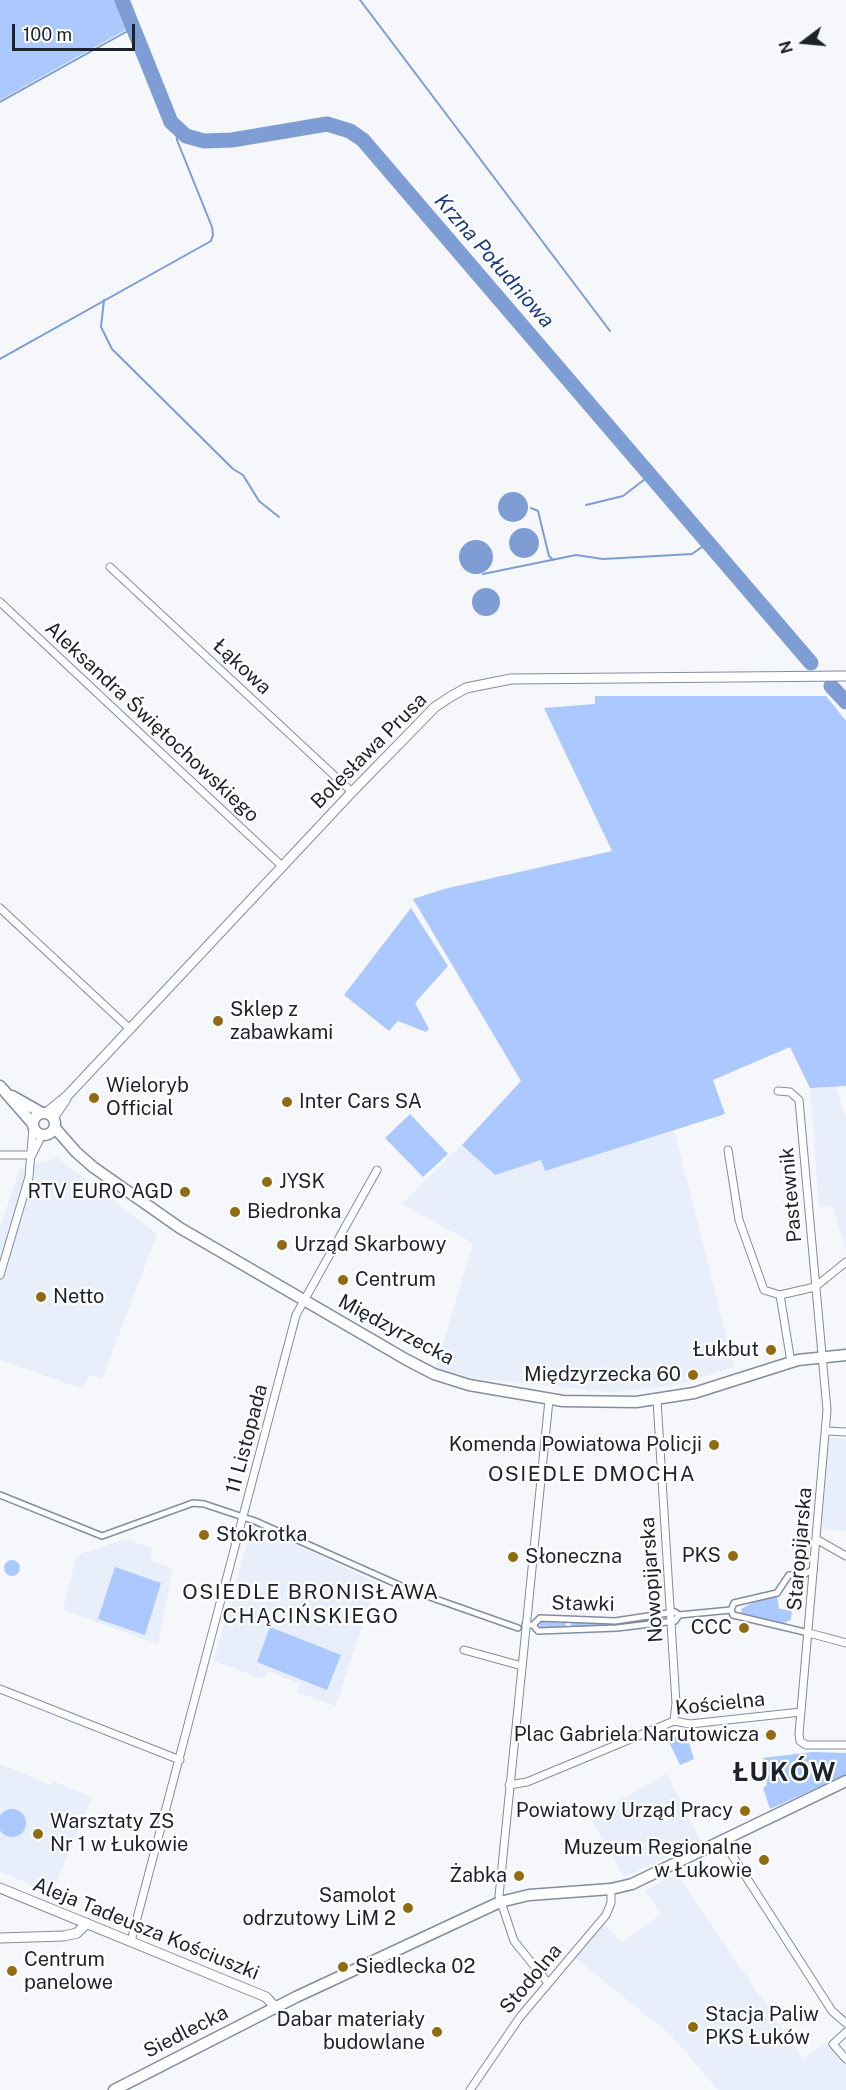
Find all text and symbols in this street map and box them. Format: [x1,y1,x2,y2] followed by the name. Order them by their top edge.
[15,12,138,50] scale bar
[774,12,834,72] north arrow
[23,24,72,45] text: 100 m
[775,38,797,56] text: N
[429,189,559,333] water label: Krzna Południowa
[40,616,264,828] street label: Aleksandra Świętochowskiego
[208,634,276,700] street label: Łąkowa
[306,688,432,814] street label: Bolesława Prusa
[230,998,333,1045] place label: Sklep z zabawkami
[211,1014,225,1028] marker: Sklep z zabawkami
[106,1074,189,1121] place label: Wieloryb Official
[299,1090,422,1114] place label: Inter Cars SA
[87,1091,101,1105] marker: Wieloryb Official
[280,1095,294,1109] marker: Inter Cars SA
[775,1146,807,1244] street label: Pastewnik
[279,1170,325,1194] place label: JYSK
[260,1175,274,1189] marker: JYSK
[27,1180,173,1204] place label: RTV EURO AGD
[178,1185,192,1199] marker: RTV EURO AGD
[247,1200,341,1224] place label: Biedronka
[228,1205,242,1219] marker: Biedronka
[294,1233,446,1257] place label: Urząd Skarbowy
[275,1238,289,1252] marker: Urząd Skarbowy
[355,1268,436,1292] place label: Centrum
[336,1273,350,1287] marker: Centrum
[53,1285,104,1309] place label: Netto
[334,1289,458,1371] street label: Międzyrzecka
[34,1290,48,1304] marker: Netto
[693,1338,759,1362] place label: Łukbut
[764,1343,778,1357] marker: Łukbut
[524,1363,681,1387] place label: Międzyrzecka 60
[686,1368,700,1382] marker: Międzyrzecka 60
[221,1382,273,1496] street label: 11 Listopada
[449,1433,702,1457] place label: Komenda Powiatowa Policji
[707,1438,721,1452] marker: Komenda Powiatowa Policji
[488,1462,696,1488] district label: OSIEDLE DMOCHA
[783,1486,817,1612] street label: Staropijarska
[636,1516,668,1644] street label: Nowopijarska
[216,1523,307,1547] place label: Stokrotka
[197,1528,211,1542] marker: Stokrotka
[682,1544,721,1568] place label: PKS
[525,1545,622,1569] place label: Słoneczna
[726,1549,740,1563] marker: PKS
[506,1550,520,1564] marker: Słoneczna
[182,1580,440,1630] district label: OSIEDLE BRONISŁAWA CHĄCIŃSKIEGO
[551,1591,615,1617] street label: Stawki
[691,1616,732,1640] place label: CCC
[737,1621,751,1635] marker: CCC
[674,1687,766,1721] street label: Kościelna
[514,1723,759,1747] place label: Plac Gabriela Narutowicza
[764,1728,778,1742] marker: Plac Gabriela Narutowicza
[733,1757,837,1789] district label: ŁUKÓW
[516,1799,733,1823] place label: Powiatowy Urząd Pracy
[738,1804,752,1818] marker: Powiatowy Urząd Pracy
[50,1810,188,1857] place label: Warsztaty ZS Nr 1 w Łukowie
[31,1827,45,1841] marker: Warsztaty ZS Nr 1 w Łukowie
[563,1836,752,1883] place label: Muzeum Regionalne w Łukowie
[757,1853,771,1867] marker: Muzeum Regionalne w Łukowie
[449,1864,507,1888] place label: Żabka
[512,1869,526,1883] marker: Żabka
[29,1873,263,1985] street label: Aleja Tadeusza Kościuszki
[242,1884,396,1931] place label: Samolot odrzutowy LiM 2
[401,1901,415,1915] marker: Samolot odrzutowy LiM 2
[495,1939,567,2019] street label: Stodolna
[24,1948,113,1995] place label: Centrum panelowe
[355,1955,475,1979] place label: Siedlecka 02
[336,1960,350,1974] marker: Siedlecka 02
[5,1964,19,1978] marker: Centrum panelowe
[140,2001,232,2063] street label: Siedlecka
[705,2003,819,2050] place label: Stacja Paliw PKS Łuków
[277,2008,425,2055] place label: Dabar materiały budowlane
[686,2020,700,2034] marker: Stacja Paliw PKS Łuków
[430,2025,444,2039] marker: Dabar materiały budowlane

